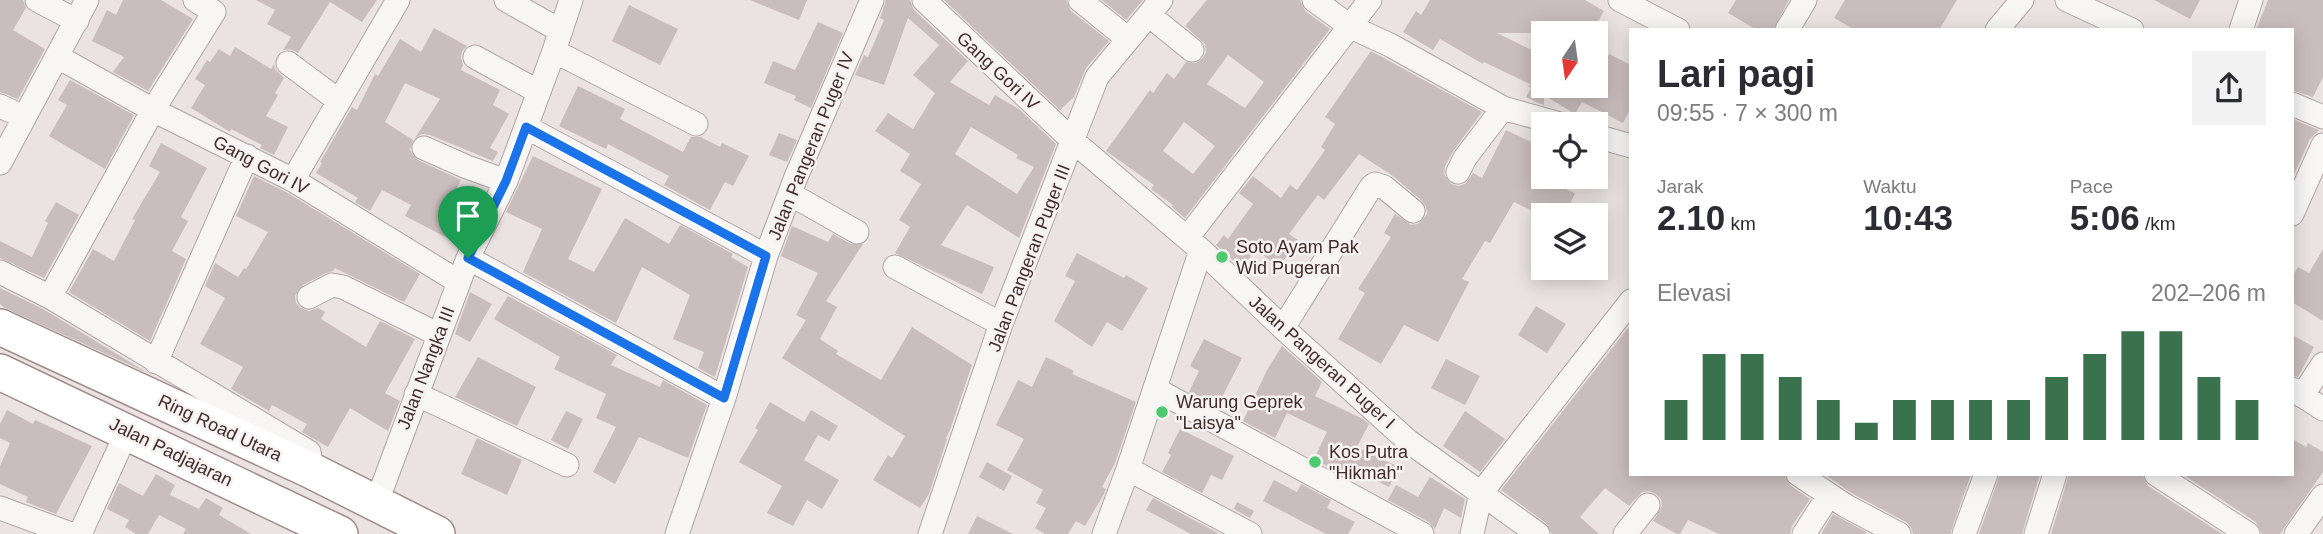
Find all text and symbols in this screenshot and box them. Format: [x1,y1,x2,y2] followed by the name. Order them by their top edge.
[1531,21,1608,98] north arrow
[1531,21,1608,280] map controls
[953,28,1043,114] street label: Gang Gori IV
[764,49,858,243] street label: Jalan Pangeran Puger IV
[2192,51,2266,125] button: share
[1657,53,1815,95] text: Lari pagi
[1657,100,1838,126] text: 09:55 · 7 × 300 m
[1531,112,1608,189] button: locate
[210,132,312,198] street label: Gang Gori IV
[984,161,1074,355] street label: Jalan Pangeran Puger III
[1657,176,1703,197] text: Jarak
[1863,176,1916,197] text: Waktu
[2070,176,2113,197] text: Pace
[438,186,498,258] pin
[449,197,487,235] icon: arrive
[1657,198,1725,237] text: 2.10
[1863,198,1953,237] text: 10:43
[2070,198,2140,237] text: 5:06
[1531,203,1608,280] button: layers
[1725,213,1756,234] text: km
[2140,213,2176,234] text: /km
[1236,237,1360,278] place label: Soto Ayam Pak Wid Pugeran
[1214,249,1230,265] marker: Soto Ayam Pak Wid Pugeran
[1657,280,1731,306] text: Elevasi
[2151,280,2266,306] text: 202–206 m
[1245,291,1399,433] street label: Jalan Pangeran Puger I
[393,304,459,432] street label: Jalan Nangka III
[155,391,286,466] street label: Ring Road Utara
[1176,392,1303,433] place label: Warung Geprek "Laisya"
[1154,404,1170,420] marker: Warung Geprek "Laisya"
[106,414,236,490] street label: Jalan Padjajaran
[1329,442,1409,483] place label: Kos Putra "Hikmah"
[1307,454,1323,470] marker: Kos Putra "Hikmah"

